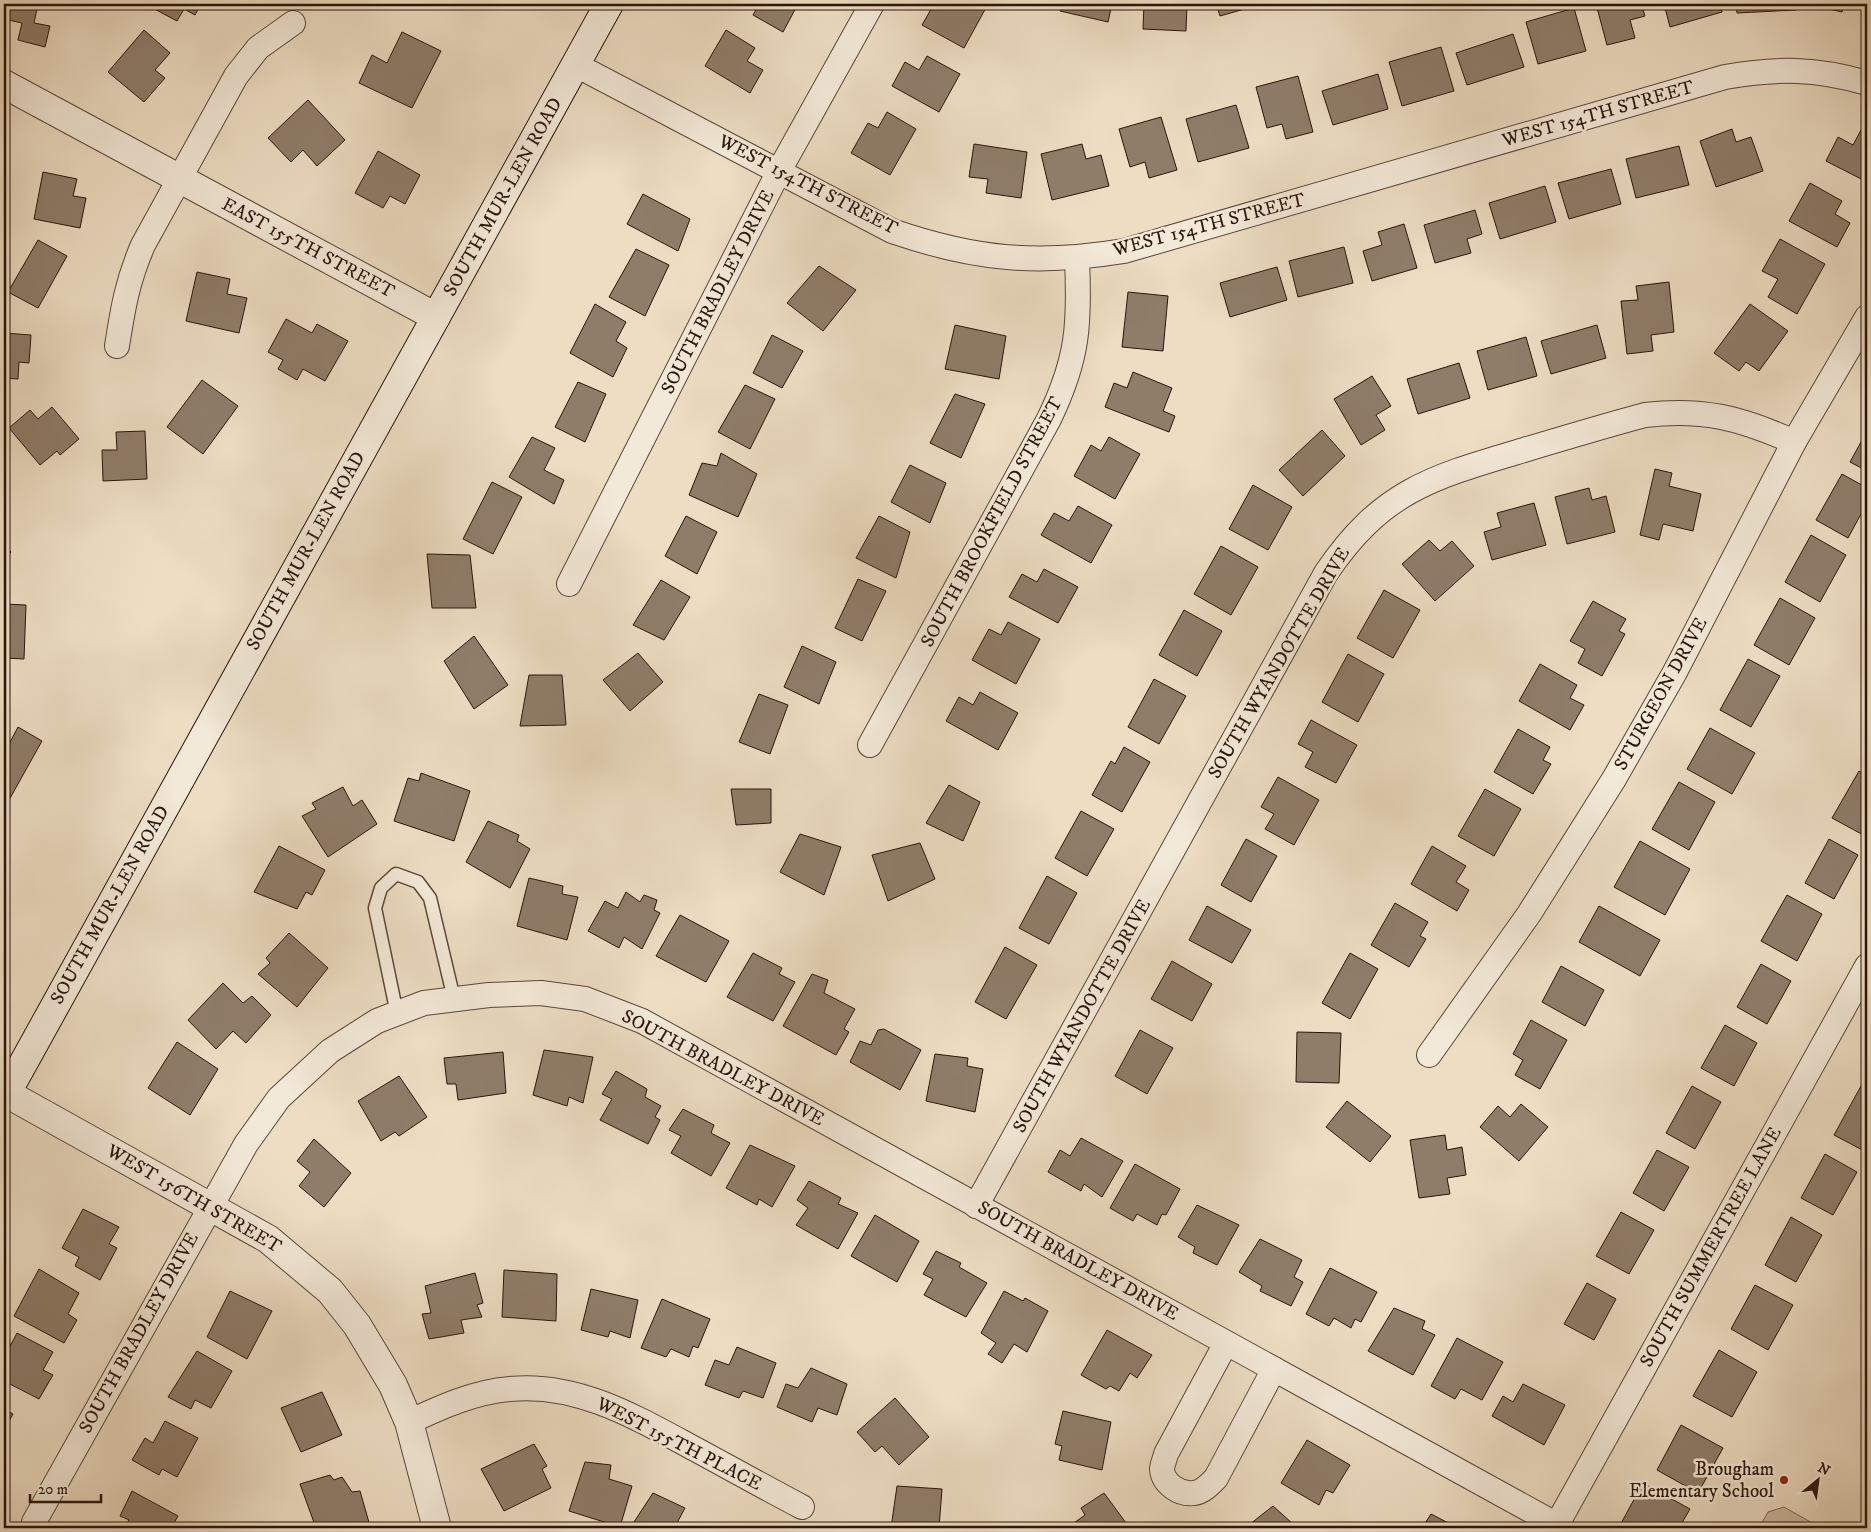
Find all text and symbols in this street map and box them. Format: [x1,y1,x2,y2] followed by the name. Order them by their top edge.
[1499,75,1697,153] street label: WEST 154TH STREET
[439,94,567,300] street label: SOUTH MUR-LEN ROAD
[714,129,902,241] street label: WEST 154TH STREET
[656,186,780,398] street label: SOUTH BRADLEY DRIVE
[1109,188,1308,262] street label: WEST 154TH STREET
[218,193,399,304] street label: EAST 155TH STREET
[916,392,1068,651] street label: SOUTH BROOKFIELD STREET
[242,448,370,654] street label: SOUTH MUR-LEN ROAD
[1203,543,1355,783] street label: SOUTH WYANDOTTE DRIVE
[1609,614,1713,774] street label: STURGEON DRIVE
[46,802,174,1008] street label: SOUTH MUR-LEN ROAD
[1008,895,1156,1137] street label: SOUTH WYANDOTTE DRIVE
[618,1005,828,1131] street label: SOUTH BRADLEY DRIVE
[1635,1123,1787,1371] street label: SOUTH SUMMERTREE LANE
[102,1139,286,1259] street label: WEST 156TH STREET
[974,1196,1182,1326] street label: SOUTH BRADLEY DRIVE
[74,1229,204,1437] street label: SOUTH BRADLEY DRIVE
[592,1392,766,1496] street label: WEST 155TH PLACE
[1794,1454,1844,1504] north arrow
[1629,1458,1774,1503] place label: Brougham Elementary School
[1814,1459,1834,1480] text: N
[30,1472,101,1504] scale bar
[1778,1474,1790,1486] marker: Brougham Elementary School
[38,1480,68,1499] text: 20 m

